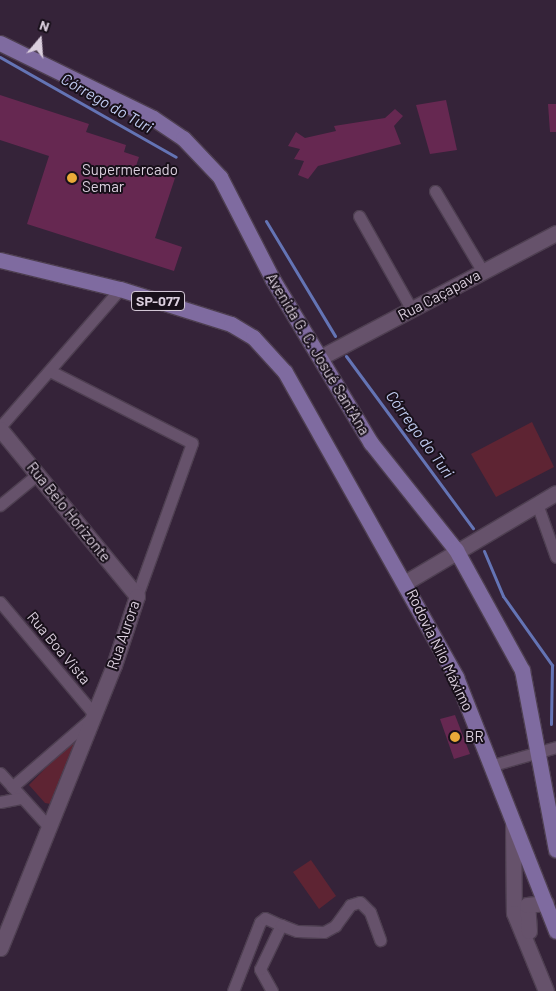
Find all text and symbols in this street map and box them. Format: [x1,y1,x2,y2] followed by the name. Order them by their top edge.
[15,15,65,65] north arrow
[38,16,52,35] text: N
[58,69,156,137] water label: Córrego do Turi
[82,160,178,195] place label: Supermercado Semar
[66,172,78,184] marker: Supermercado Semar
[395,266,483,324] street label: Rua Caçapava
[262,270,374,438] street label: Avenida G. C. Josué Sant'Ana
[130,290,186,312] road number: SP-077
[382,387,458,481] water label: Córrego do Turi
[23,458,115,566] street label: Rua Belo Horizonte
[403,586,477,714] street label: Rodovia Nilo Máximo
[103,598,143,672] street label: Rua Aurora
[23,608,95,688] street label: Rua Boa Vista
[465,728,484,746] place label: BR
[449,731,461,743] marker: BR

